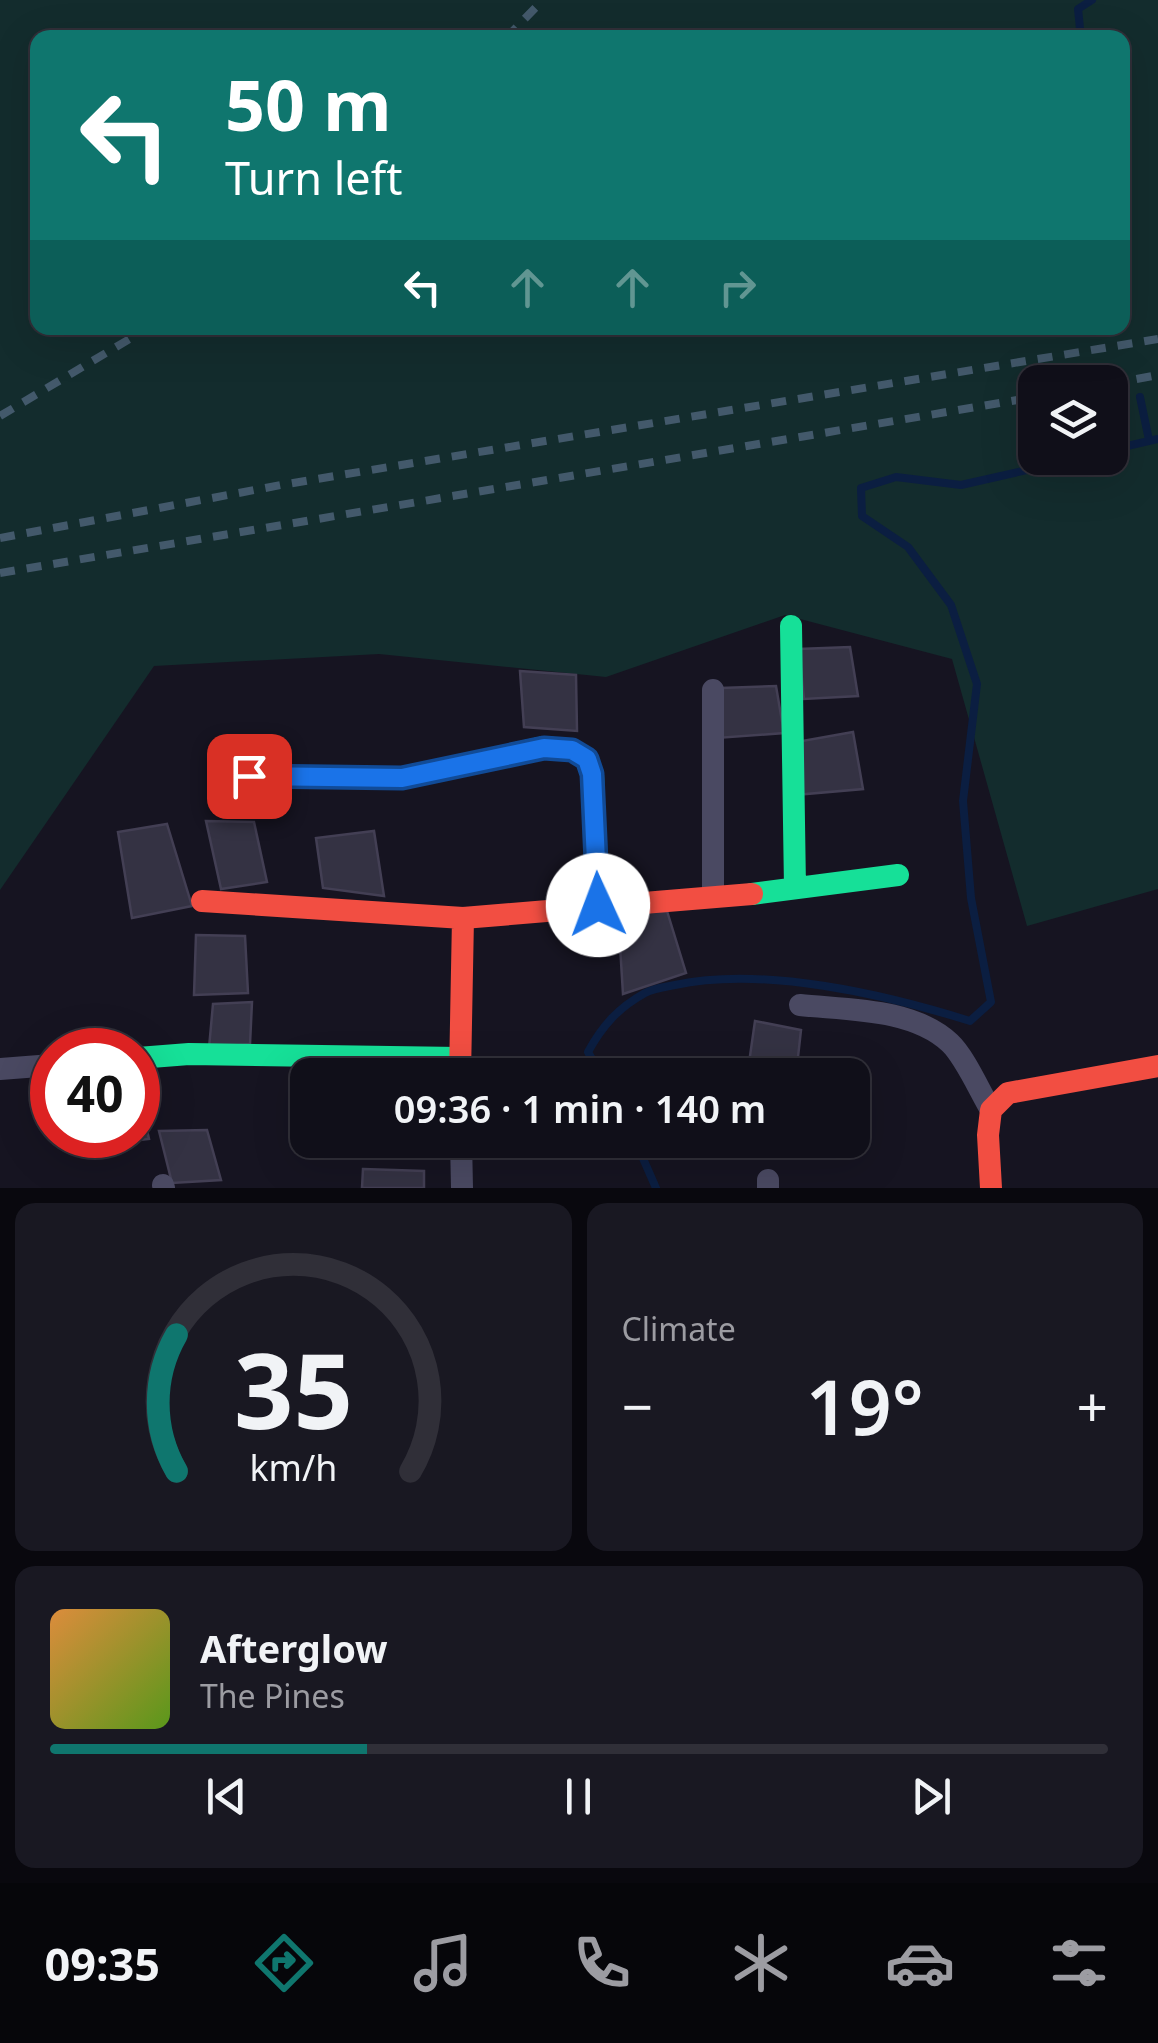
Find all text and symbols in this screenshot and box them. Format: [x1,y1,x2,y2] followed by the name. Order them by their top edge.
[225,56,392,152] text: 50 m
[60,70,190,200] icon: left
[225,147,402,208] text: Turn left
[395,260,450,315] icon: left
[500,260,555,315] icon: ahead
[605,260,660,315] icon: ahead
[710,260,765,315] icon: right
[1018,365,1128,475] map controls
[1018,365,1128,475] button: layers
[207,734,292,819] pin
[222,749,277,804] icon: arrive
[546,853,650,957] position arrow
[30,1028,160,1158] speed limit sign: 40
[394,1082,766,1134] text: 09:36 · 1 min · 140 m
[622,1307,736,1350] text: Climate
[234,1318,353,1459] text: 35
[806,1355,924,1457] text: 19°
[622,1368,653,1443] text: −
[1077,1368,1108,1443] text: +
[249,1443,337,1491] text: km/h
[200,1622,388,1674] text: Afterglow
[200,1674,345,1717] text: The Pines
[199,1769,254,1824] icon: previous
[551,1769,606,1824] icon: pause
[904,1769,959,1824] icon: next
[249,1928,319,1998] icon: directions
[408,1928,478,1998] icon: music
[567,1928,637,1998] icon: phone
[726,1928,796,1998] icon: climate
[885,1928,955,1998] icon: car
[1044,1928,1114,1998] icon: filters
[44,1933,160,1994] text: 09:35

